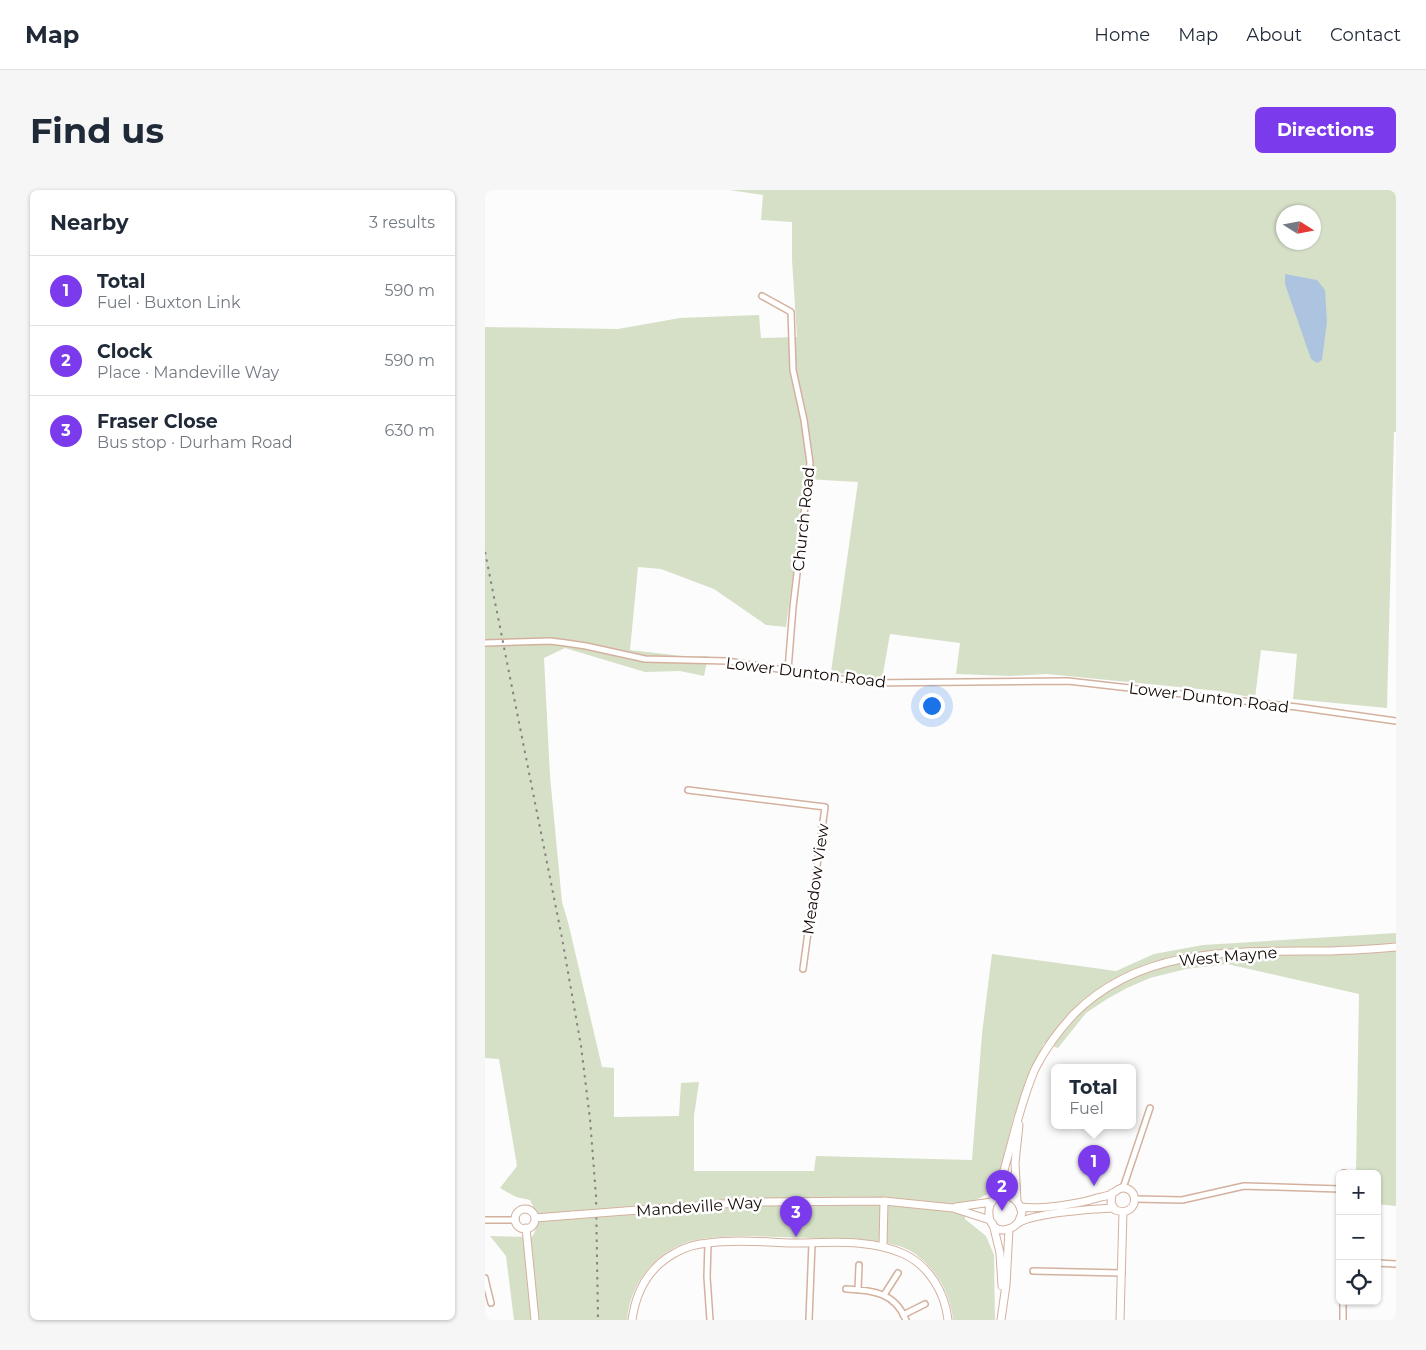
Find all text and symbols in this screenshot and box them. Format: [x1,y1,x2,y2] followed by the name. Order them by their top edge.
[25,20,79,49] text: Map
[1094,24,1150,46] text: Home
[1178,24,1218,46] text: Map
[1246,24,1302,46] text: About
[1330,24,1401,46] text: Contact
[1255,107,1396,153] button: Directions
[30,109,164,152] text: Find us
[1276,205,1321,250] north arrow
[50,210,129,235] text: Nearby
[369,213,435,232] text: 3 results
[97,270,146,293] text: Total
[63,281,69,300] text: 1
[384,281,435,300] text: 590 m
[97,293,241,312] text: Fuel · Buxton Link
[97,340,153,363] text: Clock
[61,351,71,370] text: 2
[384,351,435,370] text: 590 m
[97,363,279,382] text: Place · Mandeville Way
[97,410,218,433] text: Fraser Close
[61,421,71,440] text: 3
[384,421,435,440] text: 630 m
[97,433,293,452] text: Bus stop · Durham Road
[789,466,818,572] street label: Church Road
[725,653,887,692] street label: Lower Dunton Road
[1128,678,1290,717] street label: Lower Dunton Road
[919,693,945,719] your location
[798,822,833,936] street label: Meadow View
[1178,943,1278,970] street label: West Mayne
[1051,1064,1136,1129] popup
[1069,1076,1118,1099] text: Total
[1069,1099,1104,1118] text: Fuel
[1078,1145,1110,1186] pin: 1
[986,1170,1018,1211] pin: 2
[1336,1170,1381,1305] map controls
[1336,1170,1381,1215] button: +
[636,1193,763,1220] street label: Mandeville Way
[780,1196,812,1237] pin: 3
[1336,1215,1381,1260] button: −
[1336,1260,1381,1305] button: locate

